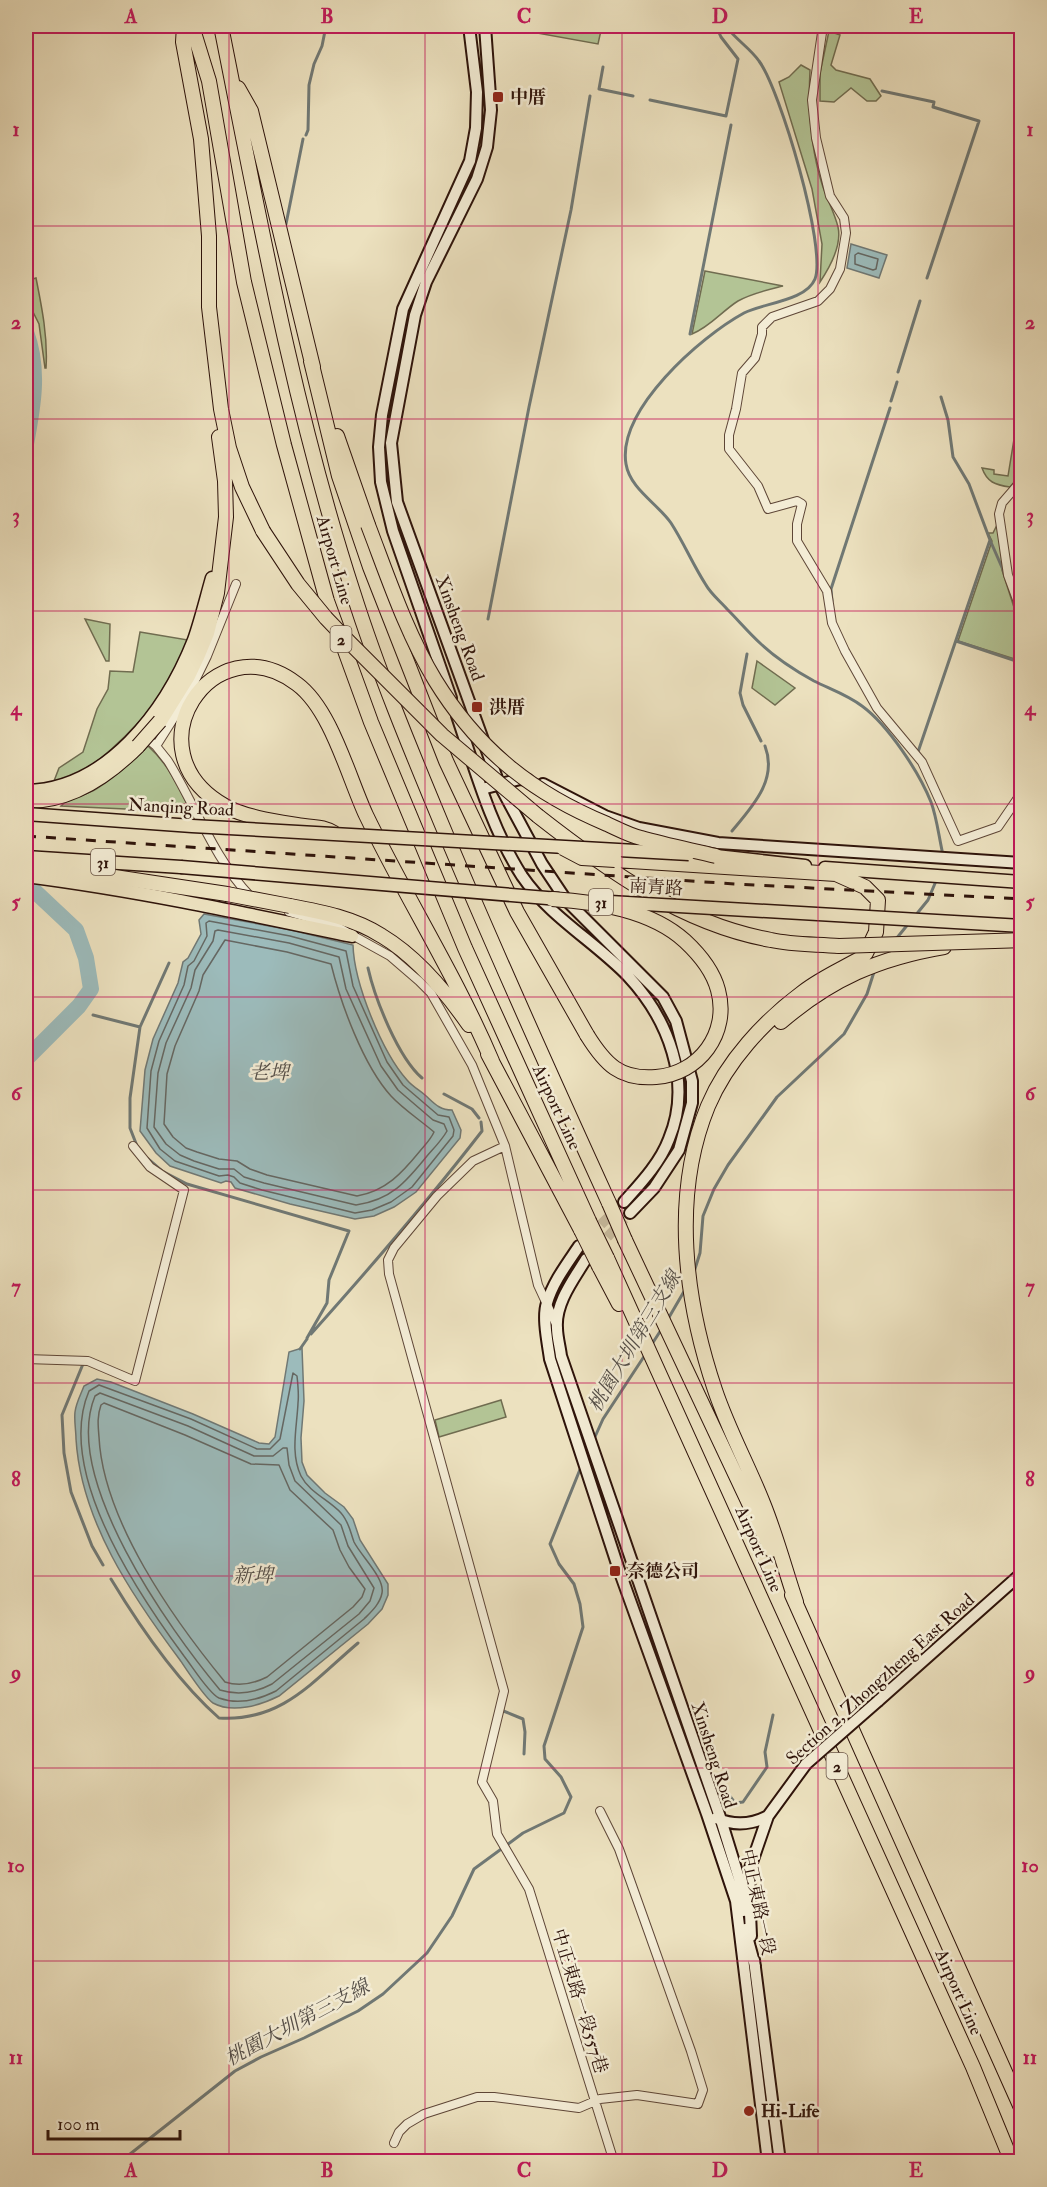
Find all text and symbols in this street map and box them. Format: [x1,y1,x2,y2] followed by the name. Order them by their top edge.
[124,4,138,29] text: A
[320,4,334,29] text: B
[517,4,531,29] text: C
[712,4,728,29] text: D
[909,4,924,29] text: E
[510,86,546,109] place label: 中厝
[491,90,505,104] marker: 中厝
[12,117,20,142] text: 1
[1026,117,1034,142] text: 1
[11,310,21,335] text: 2
[1025,310,1035,335] text: 2
[12,503,20,528] text: 3
[1026,503,1034,528] text: 3
[311,512,358,608] street label: Airport Line
[430,572,489,684] street label: Xinsheng Road
[330,626,352,652] road number: 2
[10,696,23,721] text: 4
[489,696,525,719] place label: 洪厝
[1024,696,1037,721] text: 4
[470,700,484,714] marker: 洪厝
[127,793,235,822] street label: Nanqing Road
[91,849,115,875] road number: 31
[628,875,684,900] street label: 南青路
[12,889,22,914] text: 5
[589,889,613,915] road number: 31
[1026,889,1036,914] text: 5
[249,1060,292,1085] water label: 老埤
[526,1060,587,1154] street label: Airport Line
[11,1081,23,1106] text: 6
[1025,1081,1037,1106] text: 6
[583,1265,687,1416] water label: 桃園大圳第三支線
[11,1274,21,1299] text: 7
[1025,1274,1035,1299] text: 7
[11,1467,21,1492] text: 8
[1025,1467,1035,1492] text: 8
[729,1502,788,1596] street label: Airport Line
[627,1560,699,1583] place label: 奈德公司
[233,1563,276,1588] water label: 新埤
[608,1564,622,1578] marker: 奈德公司
[782,1589,978,1769] street label: Section 2, Zhongzheng East Road
[9,1660,21,1685] text: 9
[1023,1660,1035,1685] text: 9
[685,1699,742,1811] street label: Xinsheng Road
[826,1753,848,1779] road number: 2
[735,1847,780,1957] street label: 中正東路一段
[7,1853,25,1878] text: 10
[1021,1853,1039,1878] text: 10
[547,1926,612,2076] street label: 中正東路一段557巷
[929,1945,988,2039] street label: Airport Line
[221,1973,376,2071] water label: 桃園大圳第三支線
[9,2045,23,2070] text: 11
[1023,2045,1037,2070] text: 11
[761,2100,820,2123] place label: Hi-Life
[48,2103,180,2141] scale bar
[742,2104,756,2118] marker: Hi-Life
[57,2113,100,2136] text: 100 m
[124,2158,138,2183] text: A
[320,2158,334,2183] text: B
[517,2158,531,2183] text: C
[712,2158,728,2183] text: D
[909,2158,924,2183] text: E

